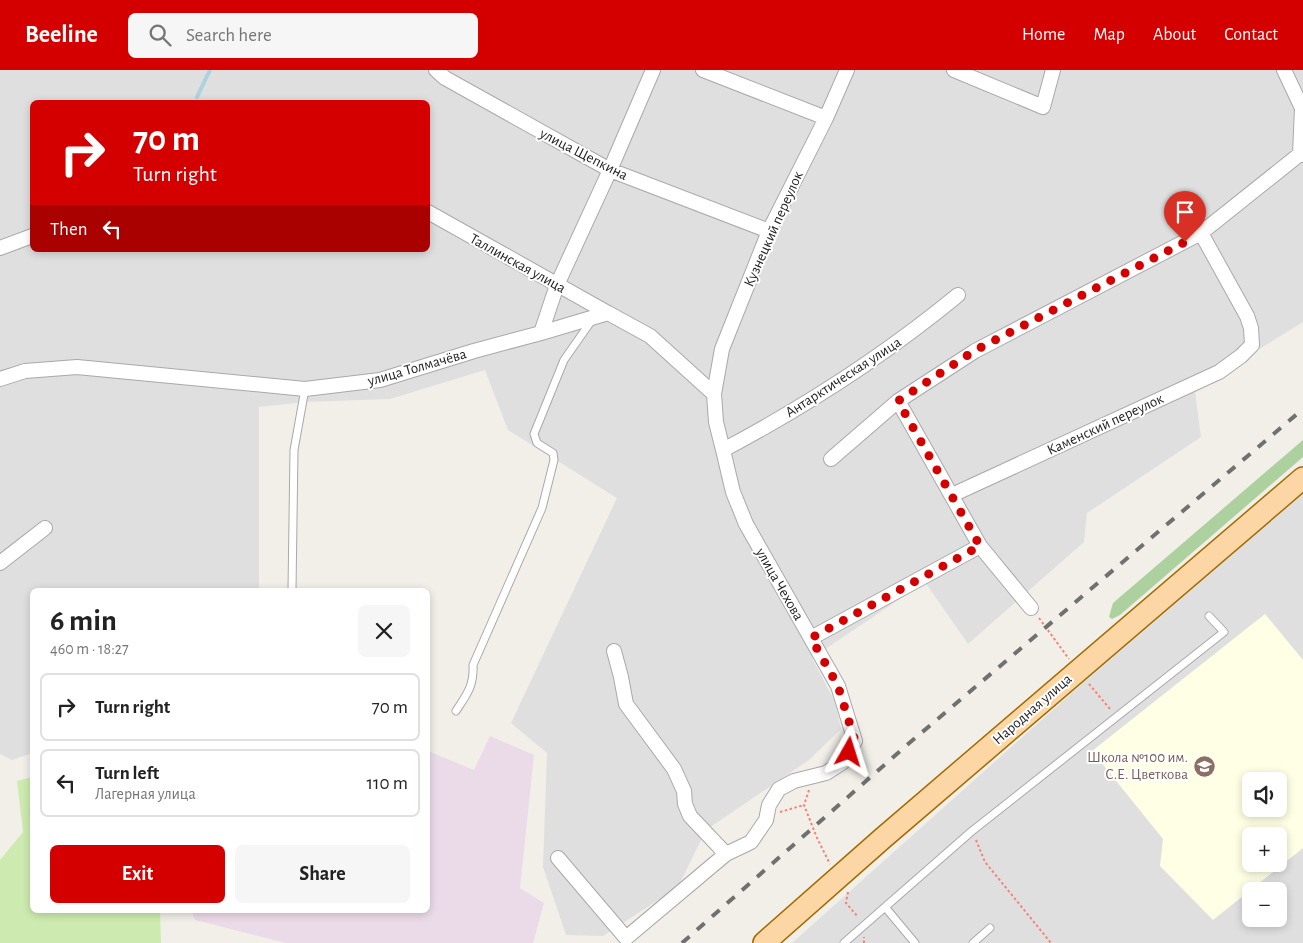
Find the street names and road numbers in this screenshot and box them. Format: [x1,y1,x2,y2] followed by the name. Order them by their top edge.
[537,125,630,183] street label: улица Щепкина
[741,169,806,289] street label: Кузнецкий переулок
[467,231,568,296] street label: Таллинская улица
[783,334,904,420] street label: Антарктическая улица
[365,346,468,389] street label: улица Толмачёва
[1045,391,1166,458] street label: Каменский переулок
[752,545,806,623] street label: улица Чехова
[990,671,1075,748] street label: Народная улица

